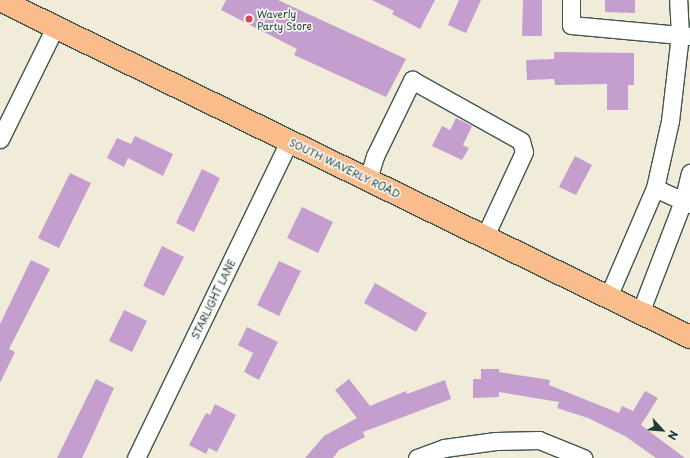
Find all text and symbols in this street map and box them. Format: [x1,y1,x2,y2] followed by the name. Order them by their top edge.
[257,7,312,30] place label: Waverly Party Store
[244,14,254,24] marker: Waverly Party Store
[288,136,402,200] street label: SOUTH WAVERLY ROAD
[188,257,238,341] street label: STARLIGHT LANE
[642,410,682,450] north arrow
[664,428,683,443] text: N

